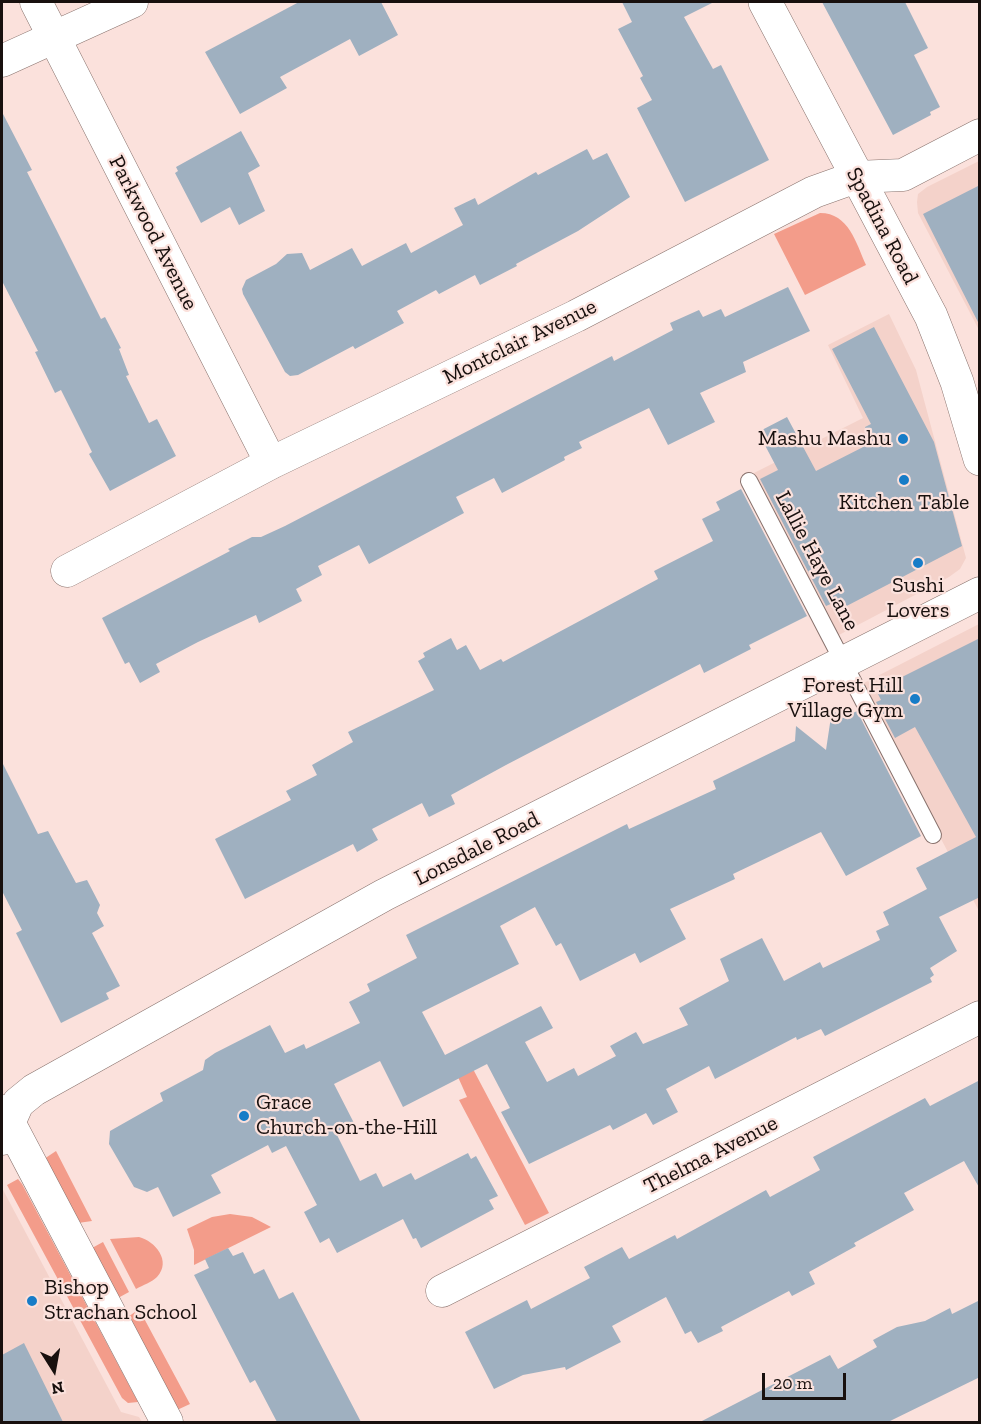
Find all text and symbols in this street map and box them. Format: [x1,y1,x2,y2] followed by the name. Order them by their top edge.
[103,151,203,315] street label: Parkwood Avenue
[840,163,924,289] street label: Spadina Road
[439,293,601,391] street label: Montclair Avenue
[758,426,891,452] place label: Mashu Mashu
[896,432,910,446] marker: Mashu Mashu
[897,473,911,487] marker: Kitchen Table
[769,487,865,635] street label: Lallie Haye Lane
[839,490,969,516] place label: Kitchen Table
[911,556,925,570] marker: Sushi Lovers
[887,573,949,624] place label: Sushi Lovers
[788,673,903,724] place label: Forest Hill Village Gym
[908,692,922,706] marker: Forest Hill Village Gym
[410,806,544,892] street label: Lonsdale Road
[256,1090,437,1142] place label: Grace Church-on-the-Hill
[237,1109,251,1123] marker: Grace Church-on-the-Hill
[640,1110,782,1200] street label: Thelma Avenue
[44,1275,197,1326] place label: Bishop Strachan School
[25,1294,39,1308] marker: Bishop Strachan School
[24,1340,84,1400] north arrow
[765,1361,849,1399] scale bar
[773,1372,812,1394] text: 20 m
[50,1378,65,1399] text: N

